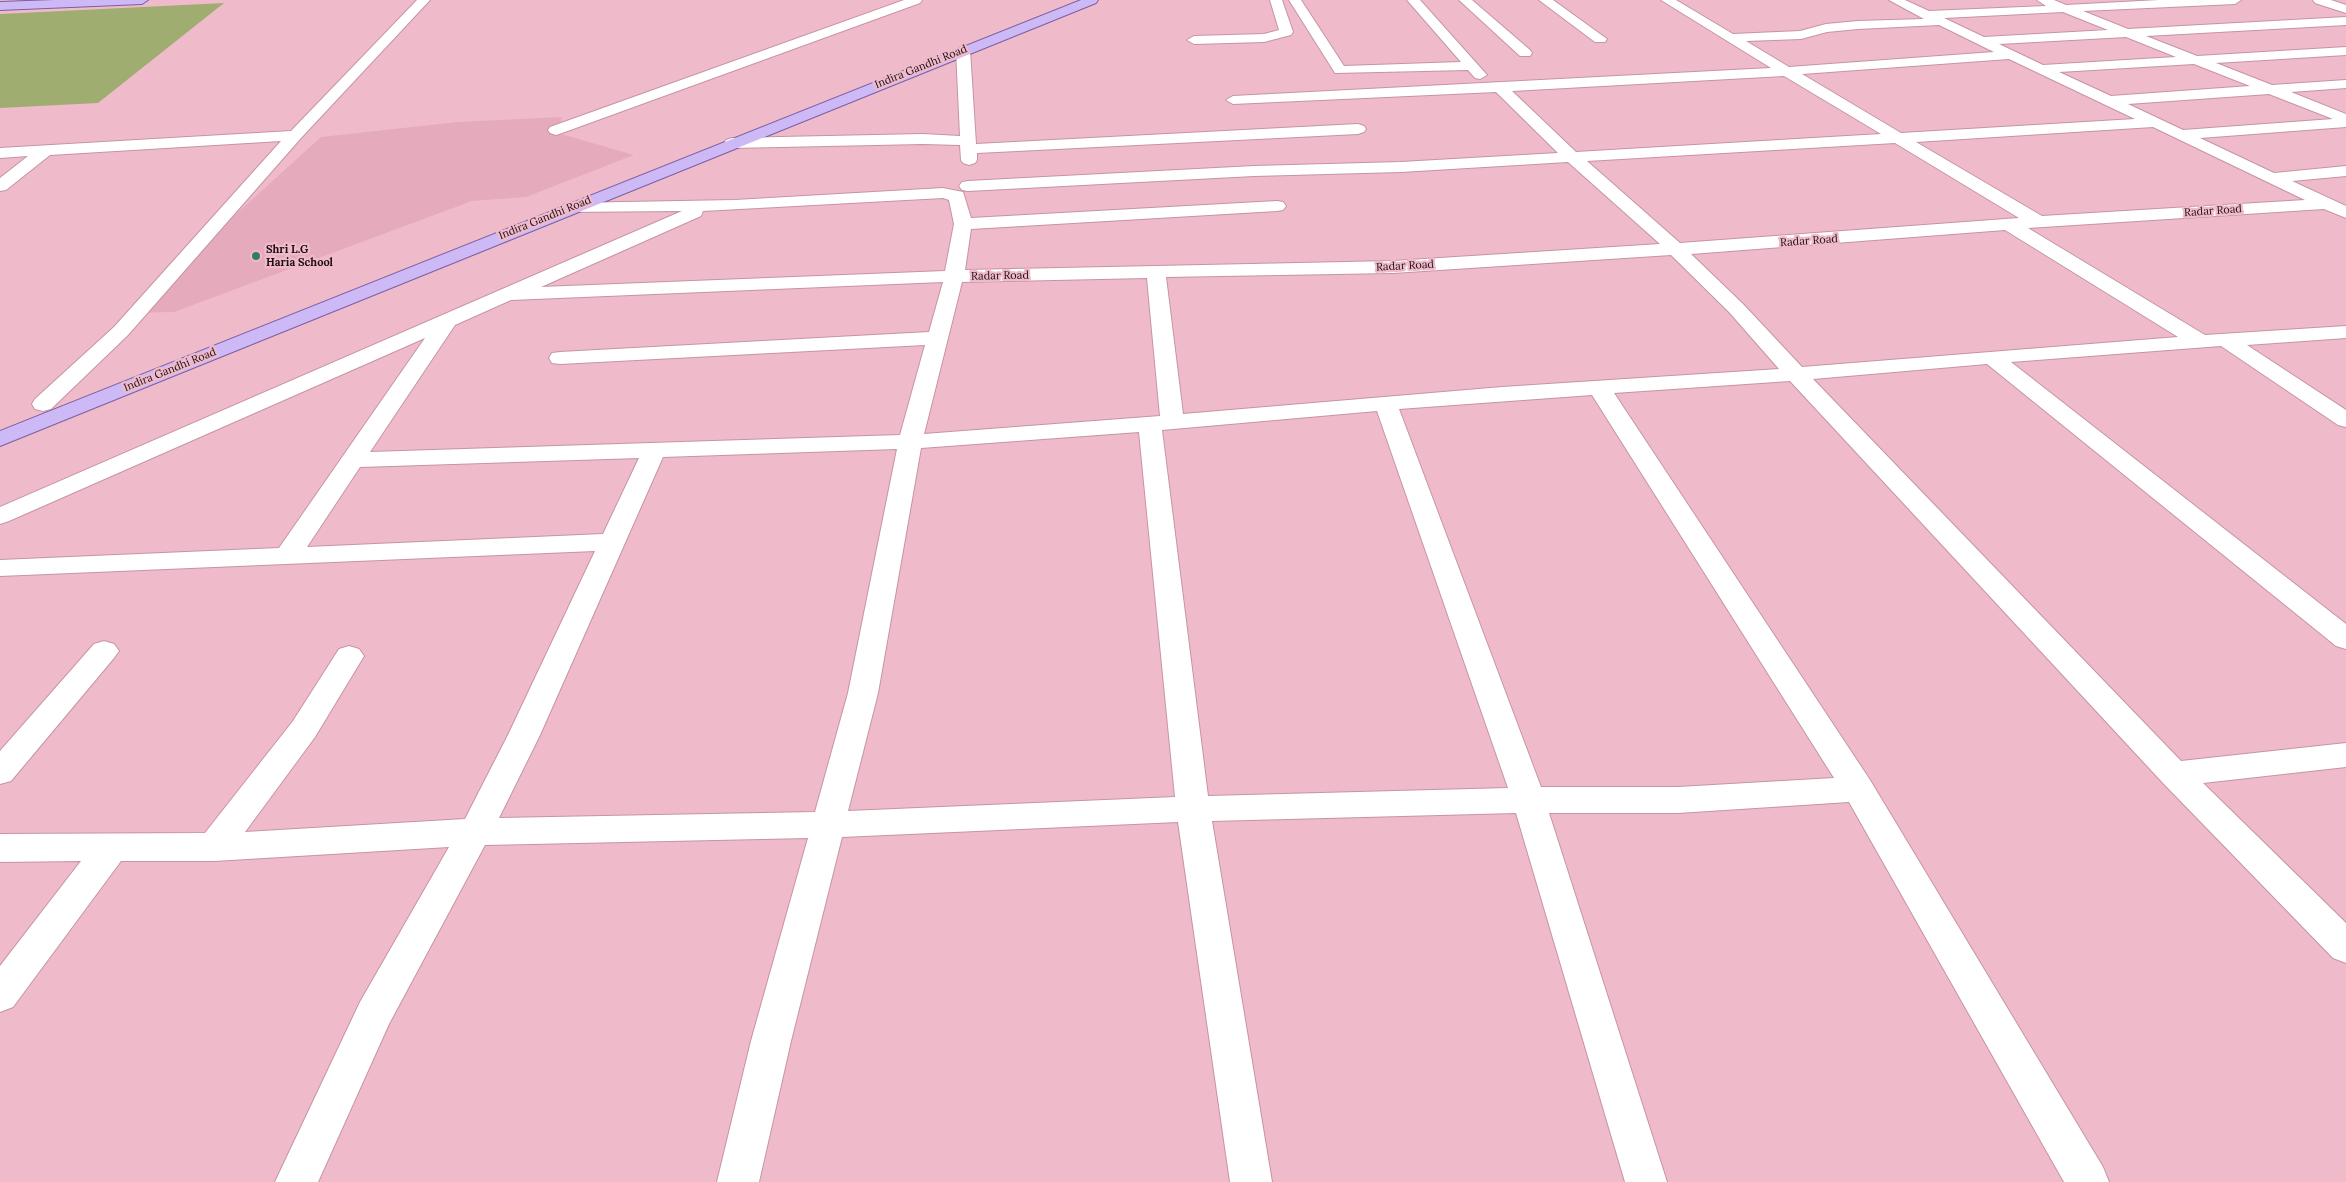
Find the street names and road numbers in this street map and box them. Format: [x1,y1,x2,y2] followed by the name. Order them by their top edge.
[873,42,969,92] street label: Indira Gandhi Road
[497,193,593,243] street label: Indira Gandhi Road
[2184,202,2242,220] street label: Radar Road
[1780,232,1838,250] street label: Radar Road
[1376,258,1434,274] street label: Radar Road
[971,269,1029,283] street label: Radar Road
[122,345,218,395] street label: Indira Gandhi Road

